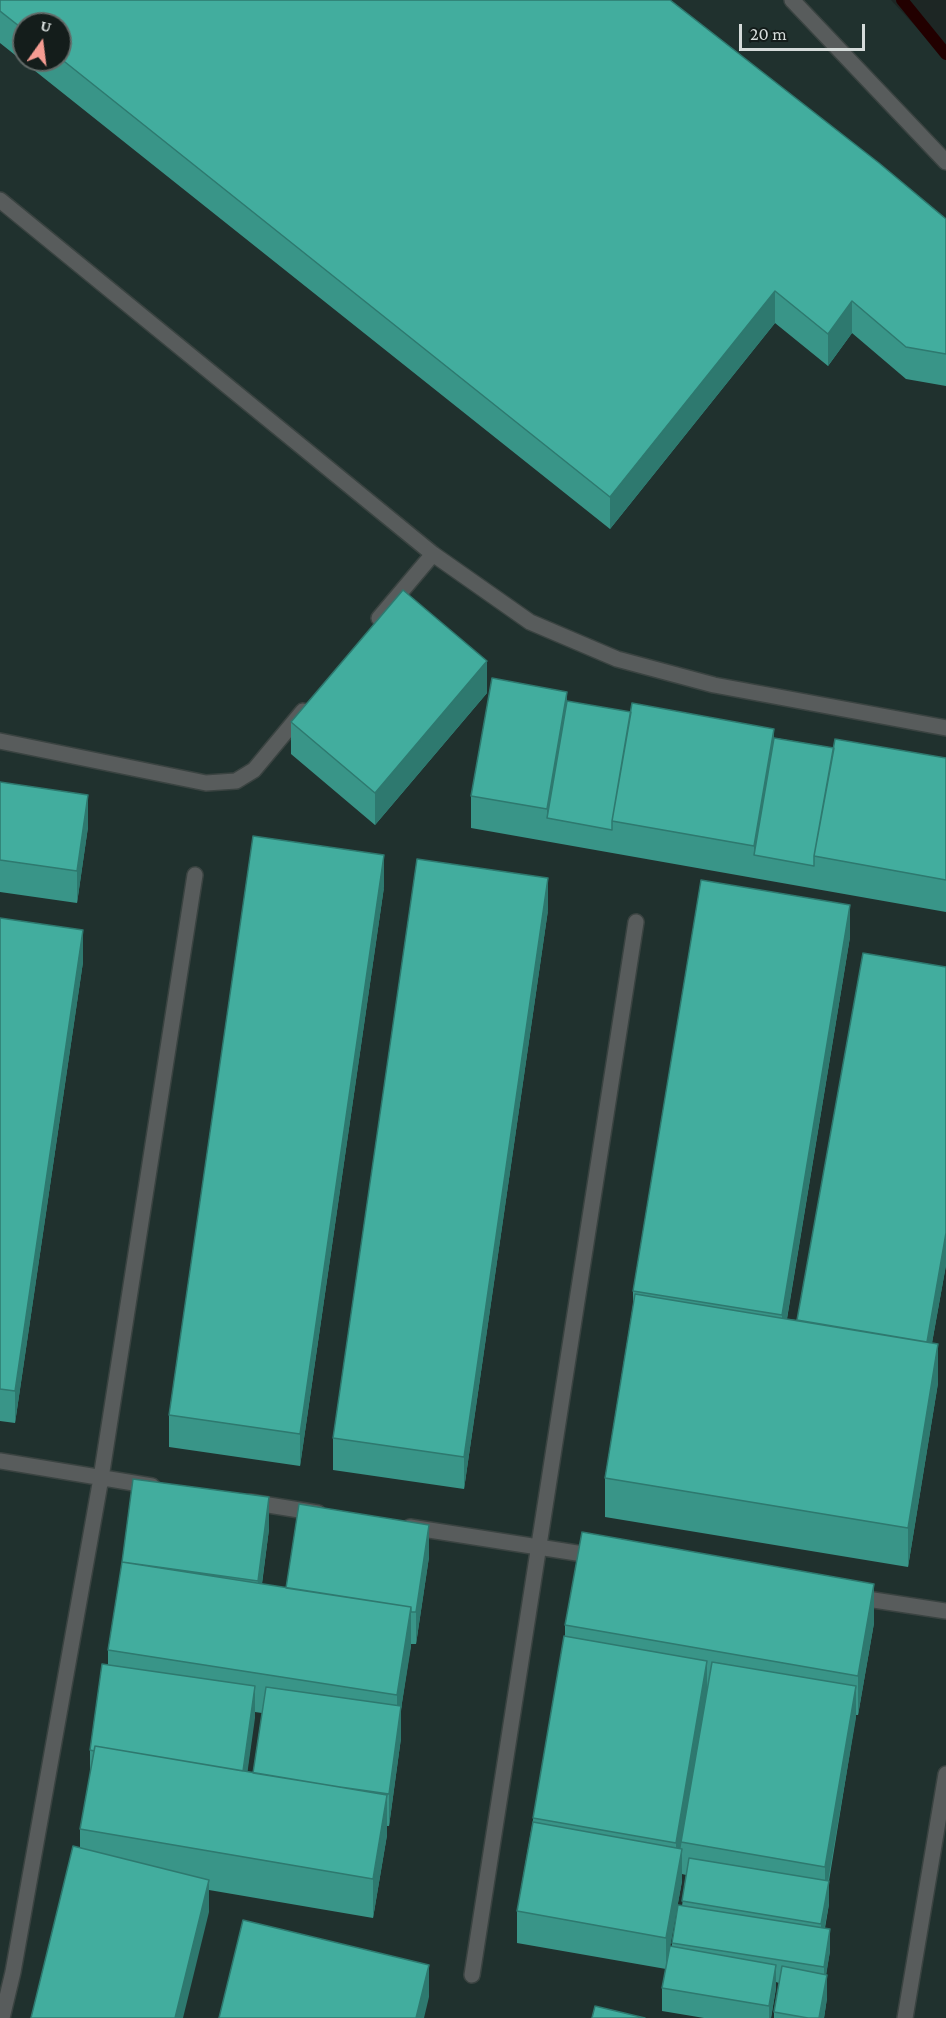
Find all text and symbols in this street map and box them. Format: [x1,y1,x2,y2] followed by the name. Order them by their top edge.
[12,12,72,72] north arrow
[742,12,868,50] scale bar
[39,16,53,36] text: U
[750,24,787,44] text: 20 m

